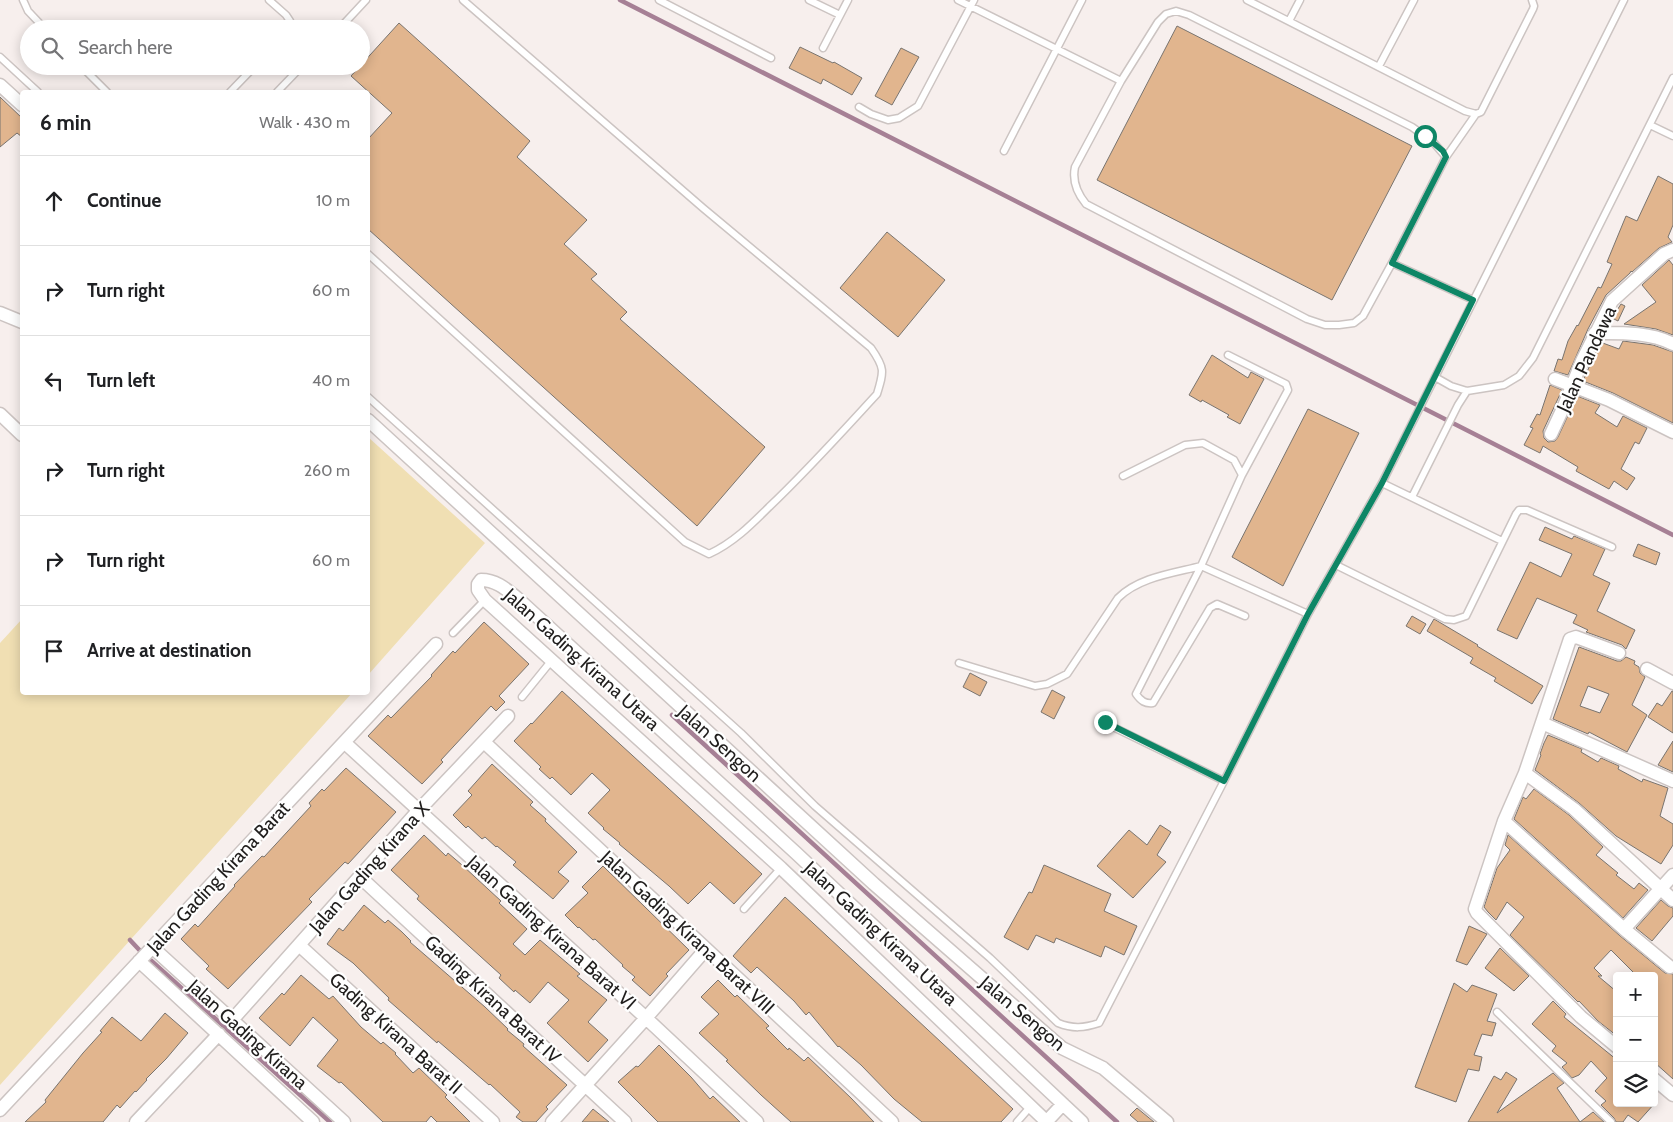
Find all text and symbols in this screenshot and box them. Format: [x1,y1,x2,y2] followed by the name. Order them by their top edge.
[20,20,370,75] search box
[38,34,66,62] icon: search
[78,36,172,59] text: Search here
[40,110,91,135] text: 6 min
[259,113,350,132] text: Walk · 430 m
[1414,125,1437,148] route start
[40,187,68,215] icon: ahead
[87,189,161,212] text: Continue
[316,191,350,210] text: 10 m
[40,277,68,305] icon: right
[87,279,165,302] text: Turn right
[312,281,350,300] text: 60 m
[1551,302,1621,417] street label: Jalan Pandawa
[40,367,68,395] icon: left
[87,369,155,392] text: Turn left
[312,371,350,390] text: 40 m
[40,457,68,485] icon: right
[87,459,165,482] text: Turn right
[304,461,350,480] text: 260 m
[40,547,68,575] icon: right
[87,549,165,572] text: Turn right
[312,551,350,570] text: 60 m
[498,583,664,735] street label: Jalan Gading Kirana Utara
[40,637,68,665] icon: arrive
[87,639,251,662] text: Arrive at destination
[672,699,766,787] street label: Jalan Sengon
[1094,711,1117,734] route end
[141,796,295,959] street label: Jalan Gading Kirana Barat
[304,796,435,938] street label: Jalan Gading Kirana X
[595,845,779,1019] street label: Jalan Gading Kirana Barat VIII
[462,850,641,1014] street label: Jalan Gading Kirana Barat VI
[798,856,962,1010] street label: Jalan Gading Kirana Utara
[420,930,566,1069] street label: Gading Kirana Barat IV
[325,968,467,1099] street label: Gading Kirana Barat II
[975,970,1070,1056] street label: Jalan Sengon
[1613,972,1658,1107] map controls
[1613,972,1658,1017] button: +
[182,974,312,1094] street label: Jalan Gading Kirana
[1613,1017,1658,1062] button: −
[1613,1062,1658,1107] button: layers

